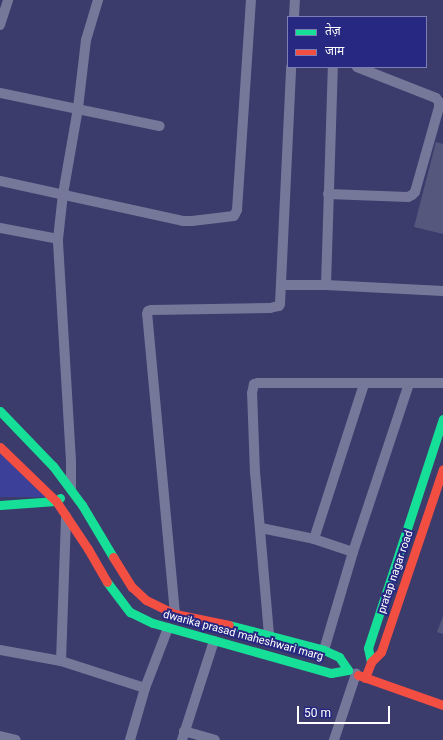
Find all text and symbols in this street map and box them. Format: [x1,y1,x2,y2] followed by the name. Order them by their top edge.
[287,16,427,68] legend
[325,24,341,38] text: तेज़
[325,44,344,58] text: जाम
[376,529,416,615] street label: pratap nagar road
[161,608,325,664] street label: dwarika prasad maheshwari marg
[299,698,392,724] scale bar
[304,706,331,720] text: 50 m

